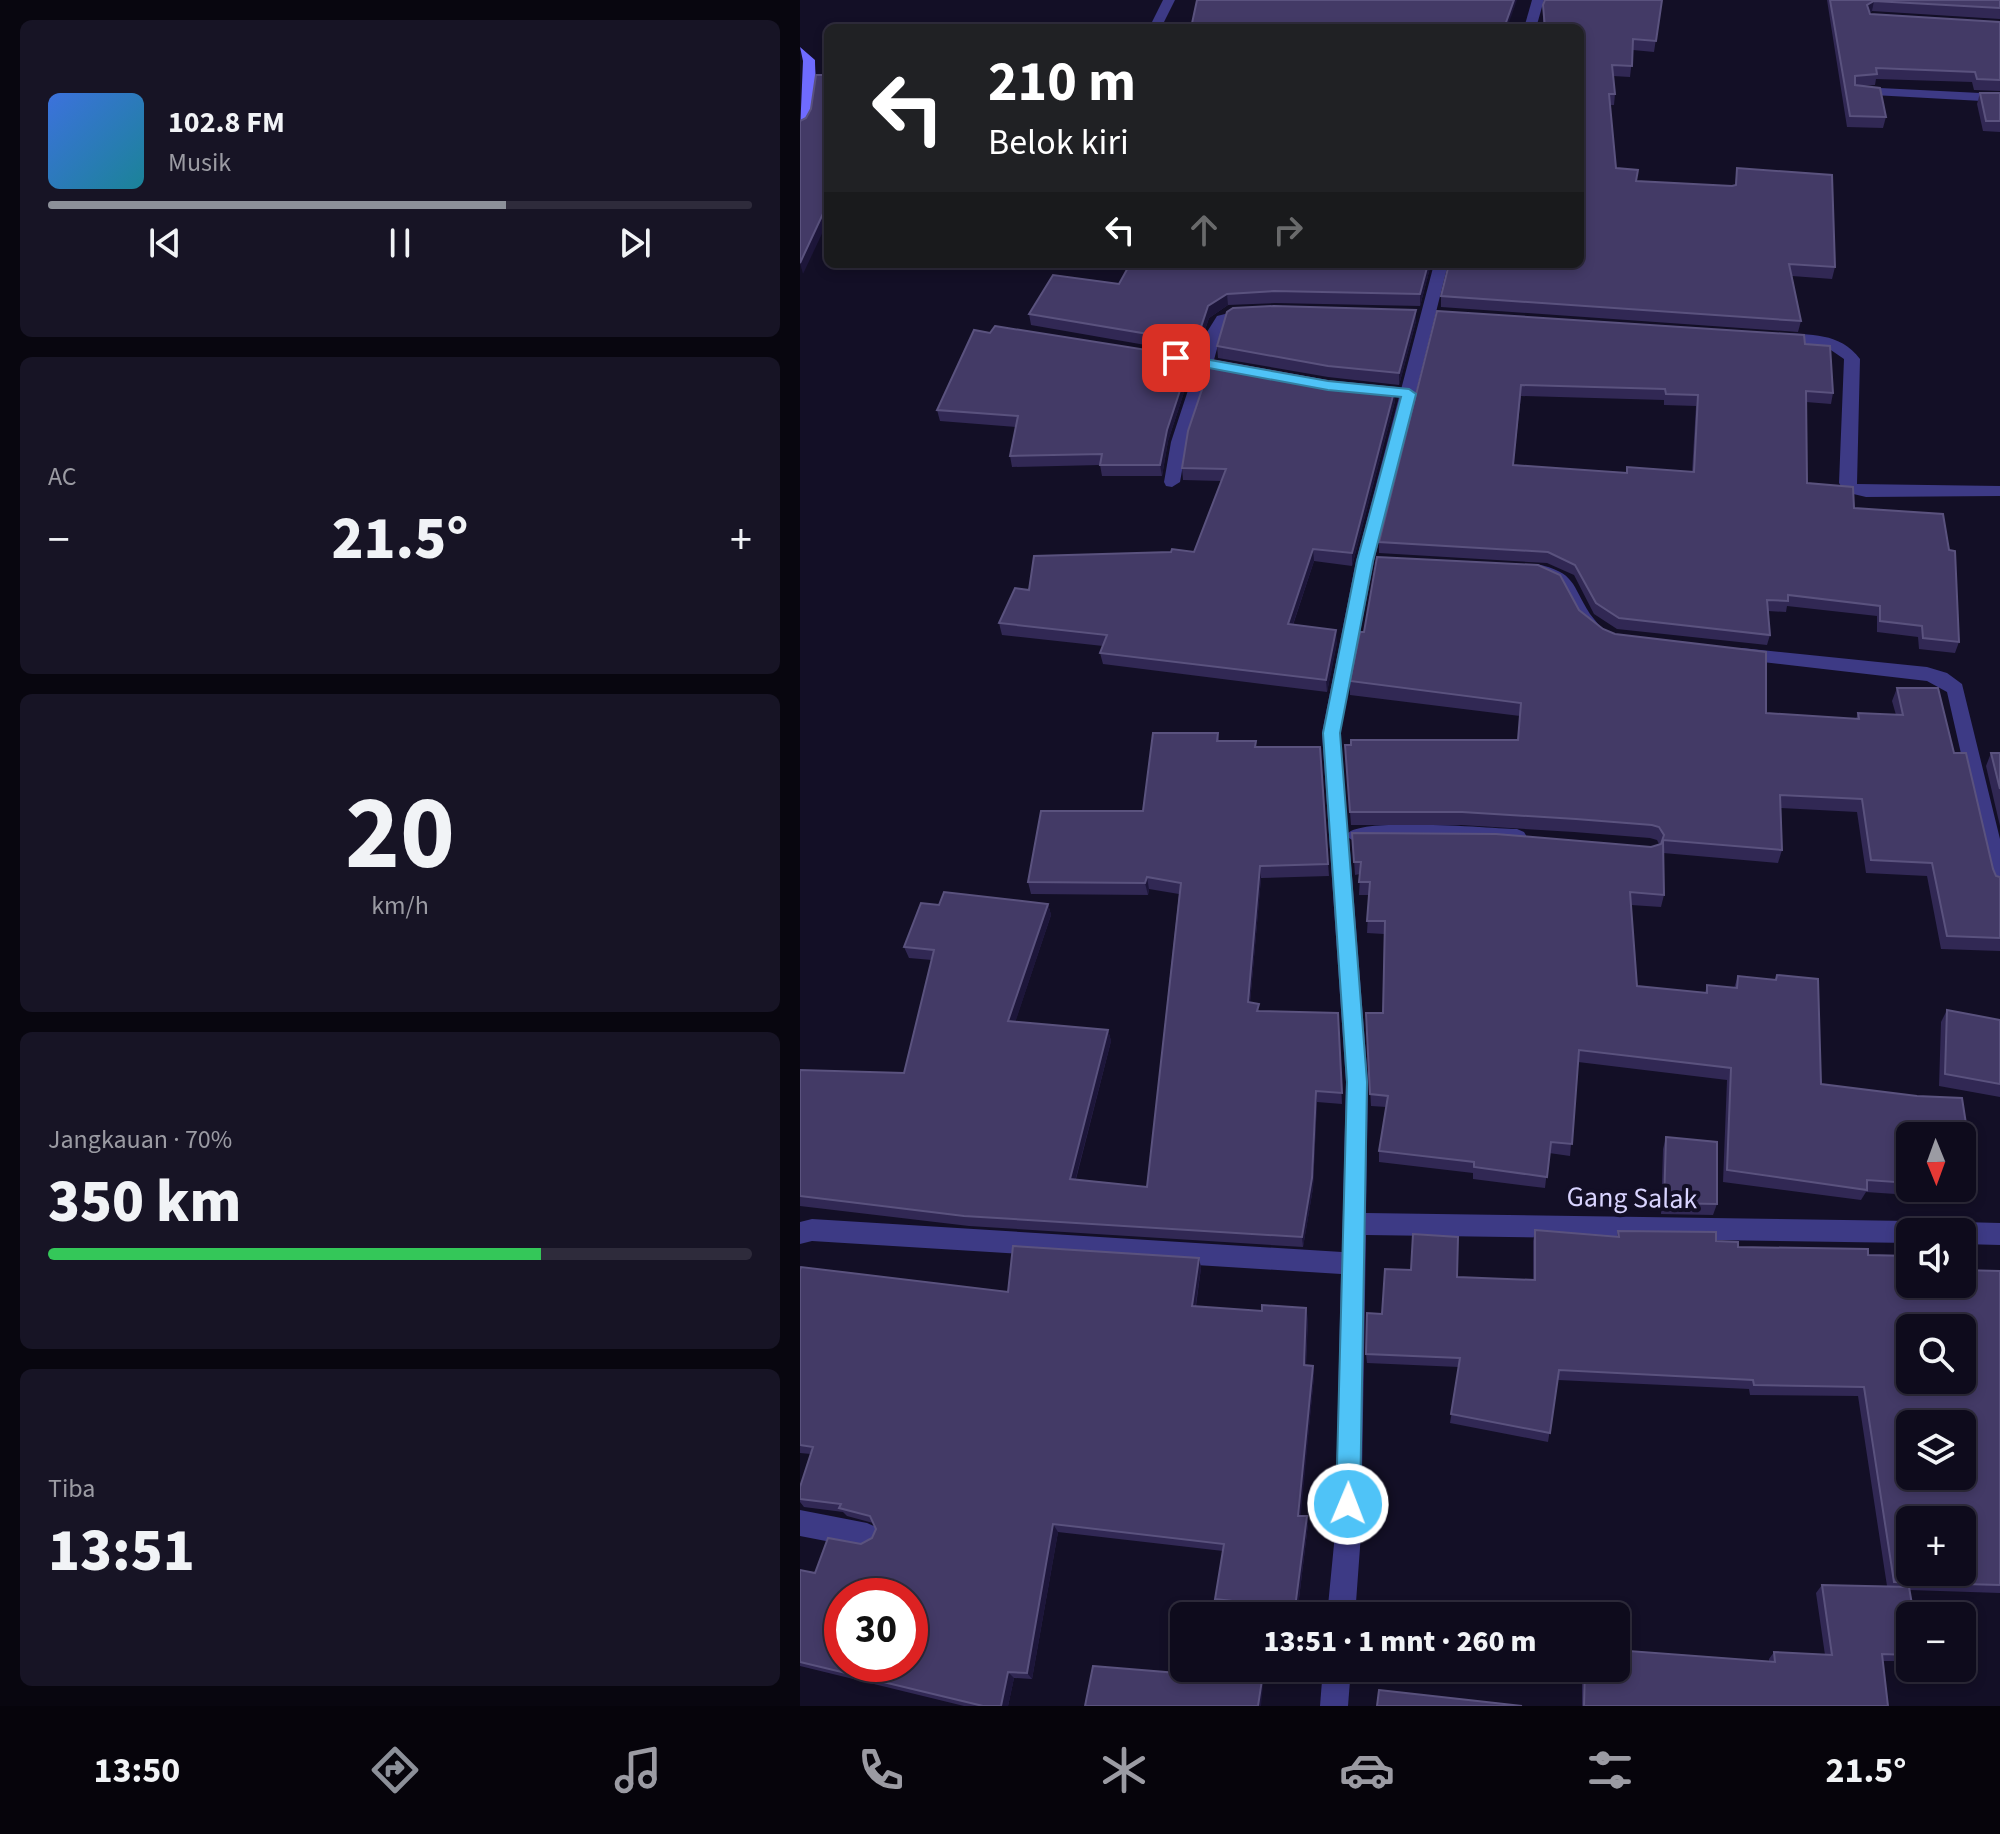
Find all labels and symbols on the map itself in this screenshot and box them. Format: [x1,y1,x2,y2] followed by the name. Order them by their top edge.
[1142,324,1210,392] pin
[1896,1122,1976,1202] north arrow
[1566,1177,1698,1219] street label: Gang Salak
[1306,1462,1390,1546] position arrow
[824,1578,928,1682] speed limit sign: 30

